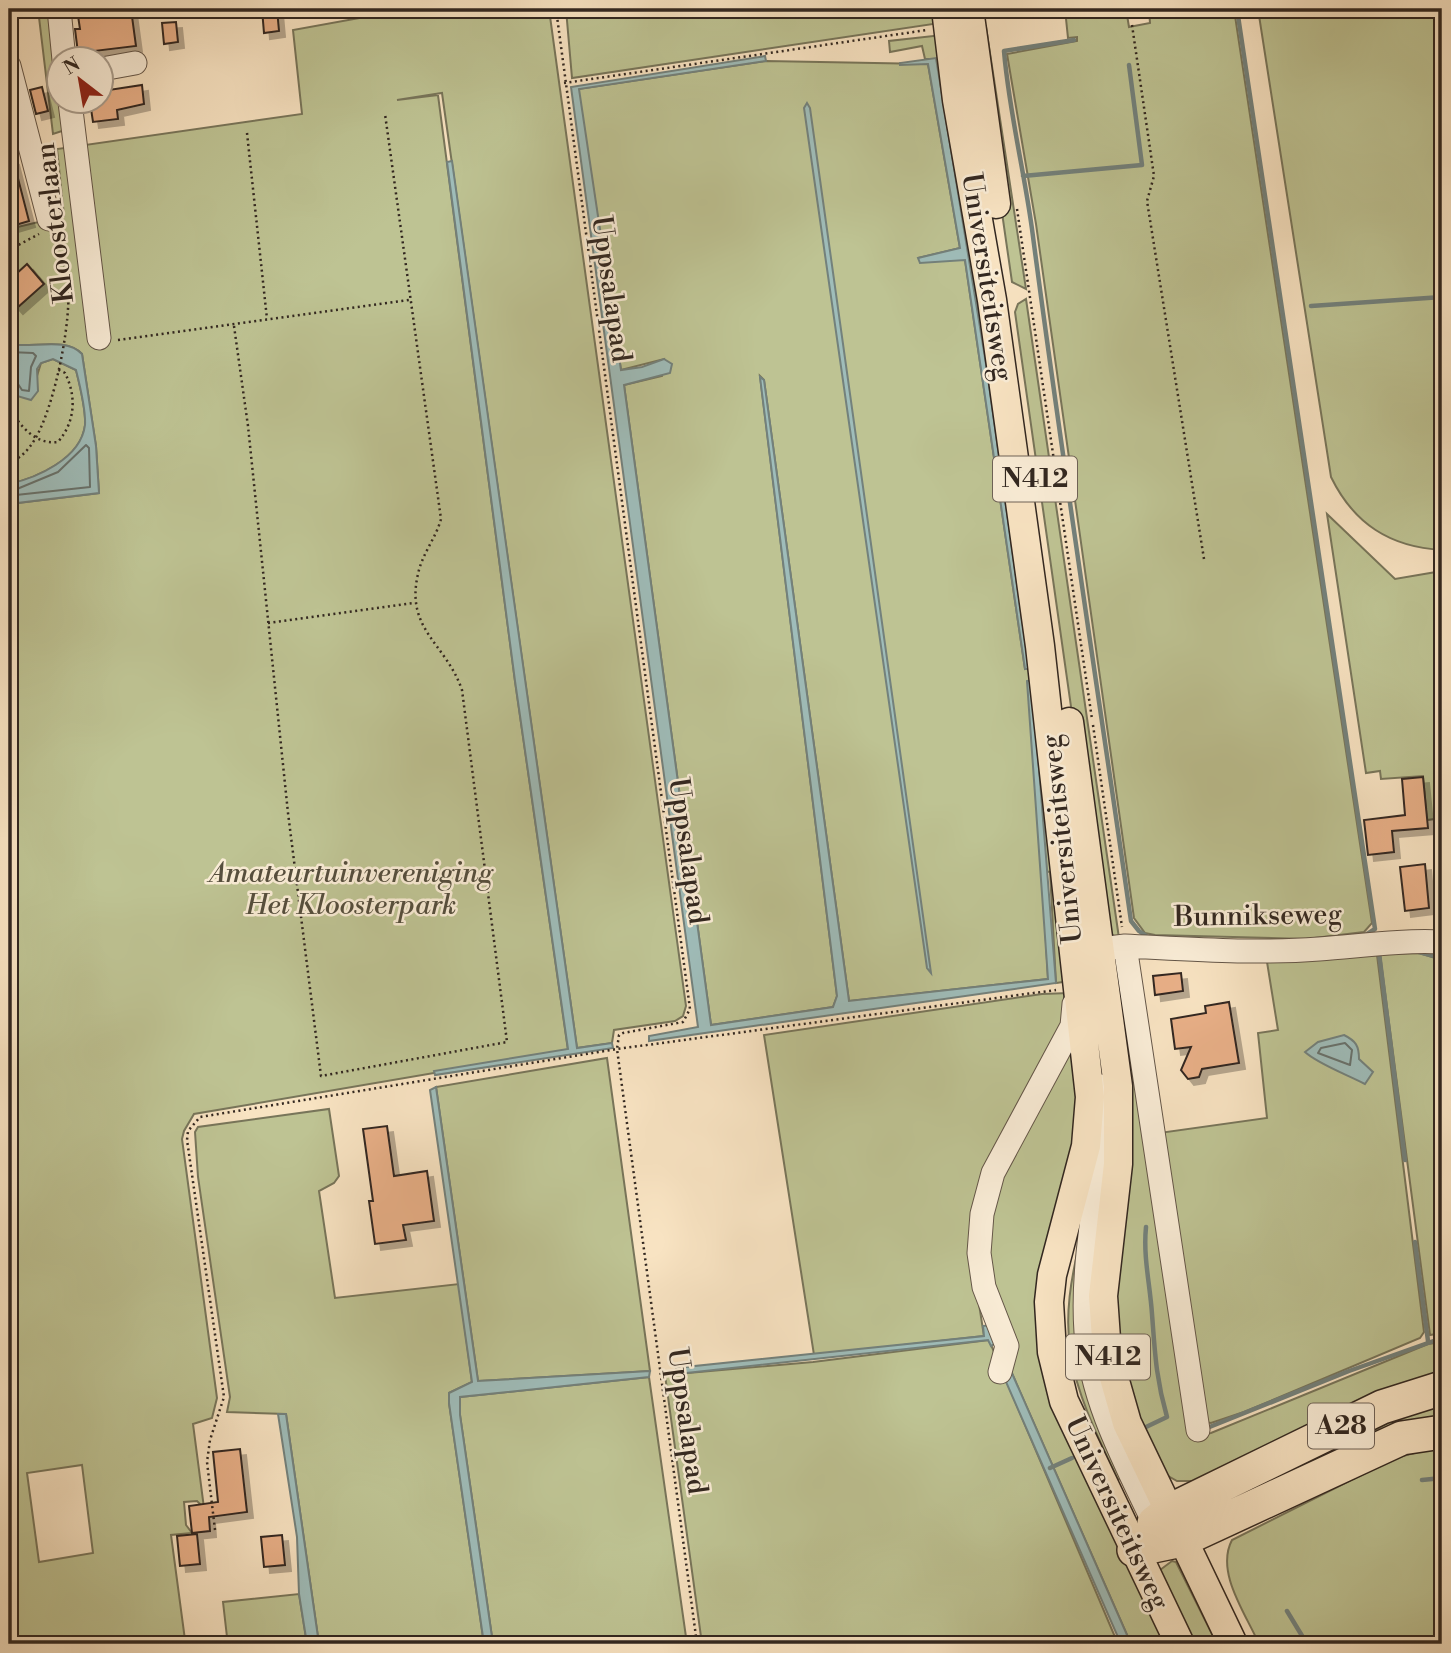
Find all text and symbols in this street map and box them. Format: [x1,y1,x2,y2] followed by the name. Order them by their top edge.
[46,46,116,116] north arrow
[59,52,84,80] text: N
[28,140,82,305] street label: Kloosterlaan
[953,171,1021,384] street label: Universiteitsweg
[583,213,639,365] street label: Uppsalapad
[993,457,1077,502] road number: N412
[1034,732,1090,945] street label: Universiteitsweg
[660,775,716,927] street label: Uppsalapad
[206,856,494,923] park label: Amateurtuinvereniging Het Kloosterpark
[1173,897,1343,935] street label: Bunnikseweg
[1066,1334,1150,1380] road number: N412
[659,1345,715,1497] street label: Uppsalapad
[1308,1404,1374,1448] road number: A28
[1057,1410,1177,1616] street label: Universiteitsweg

